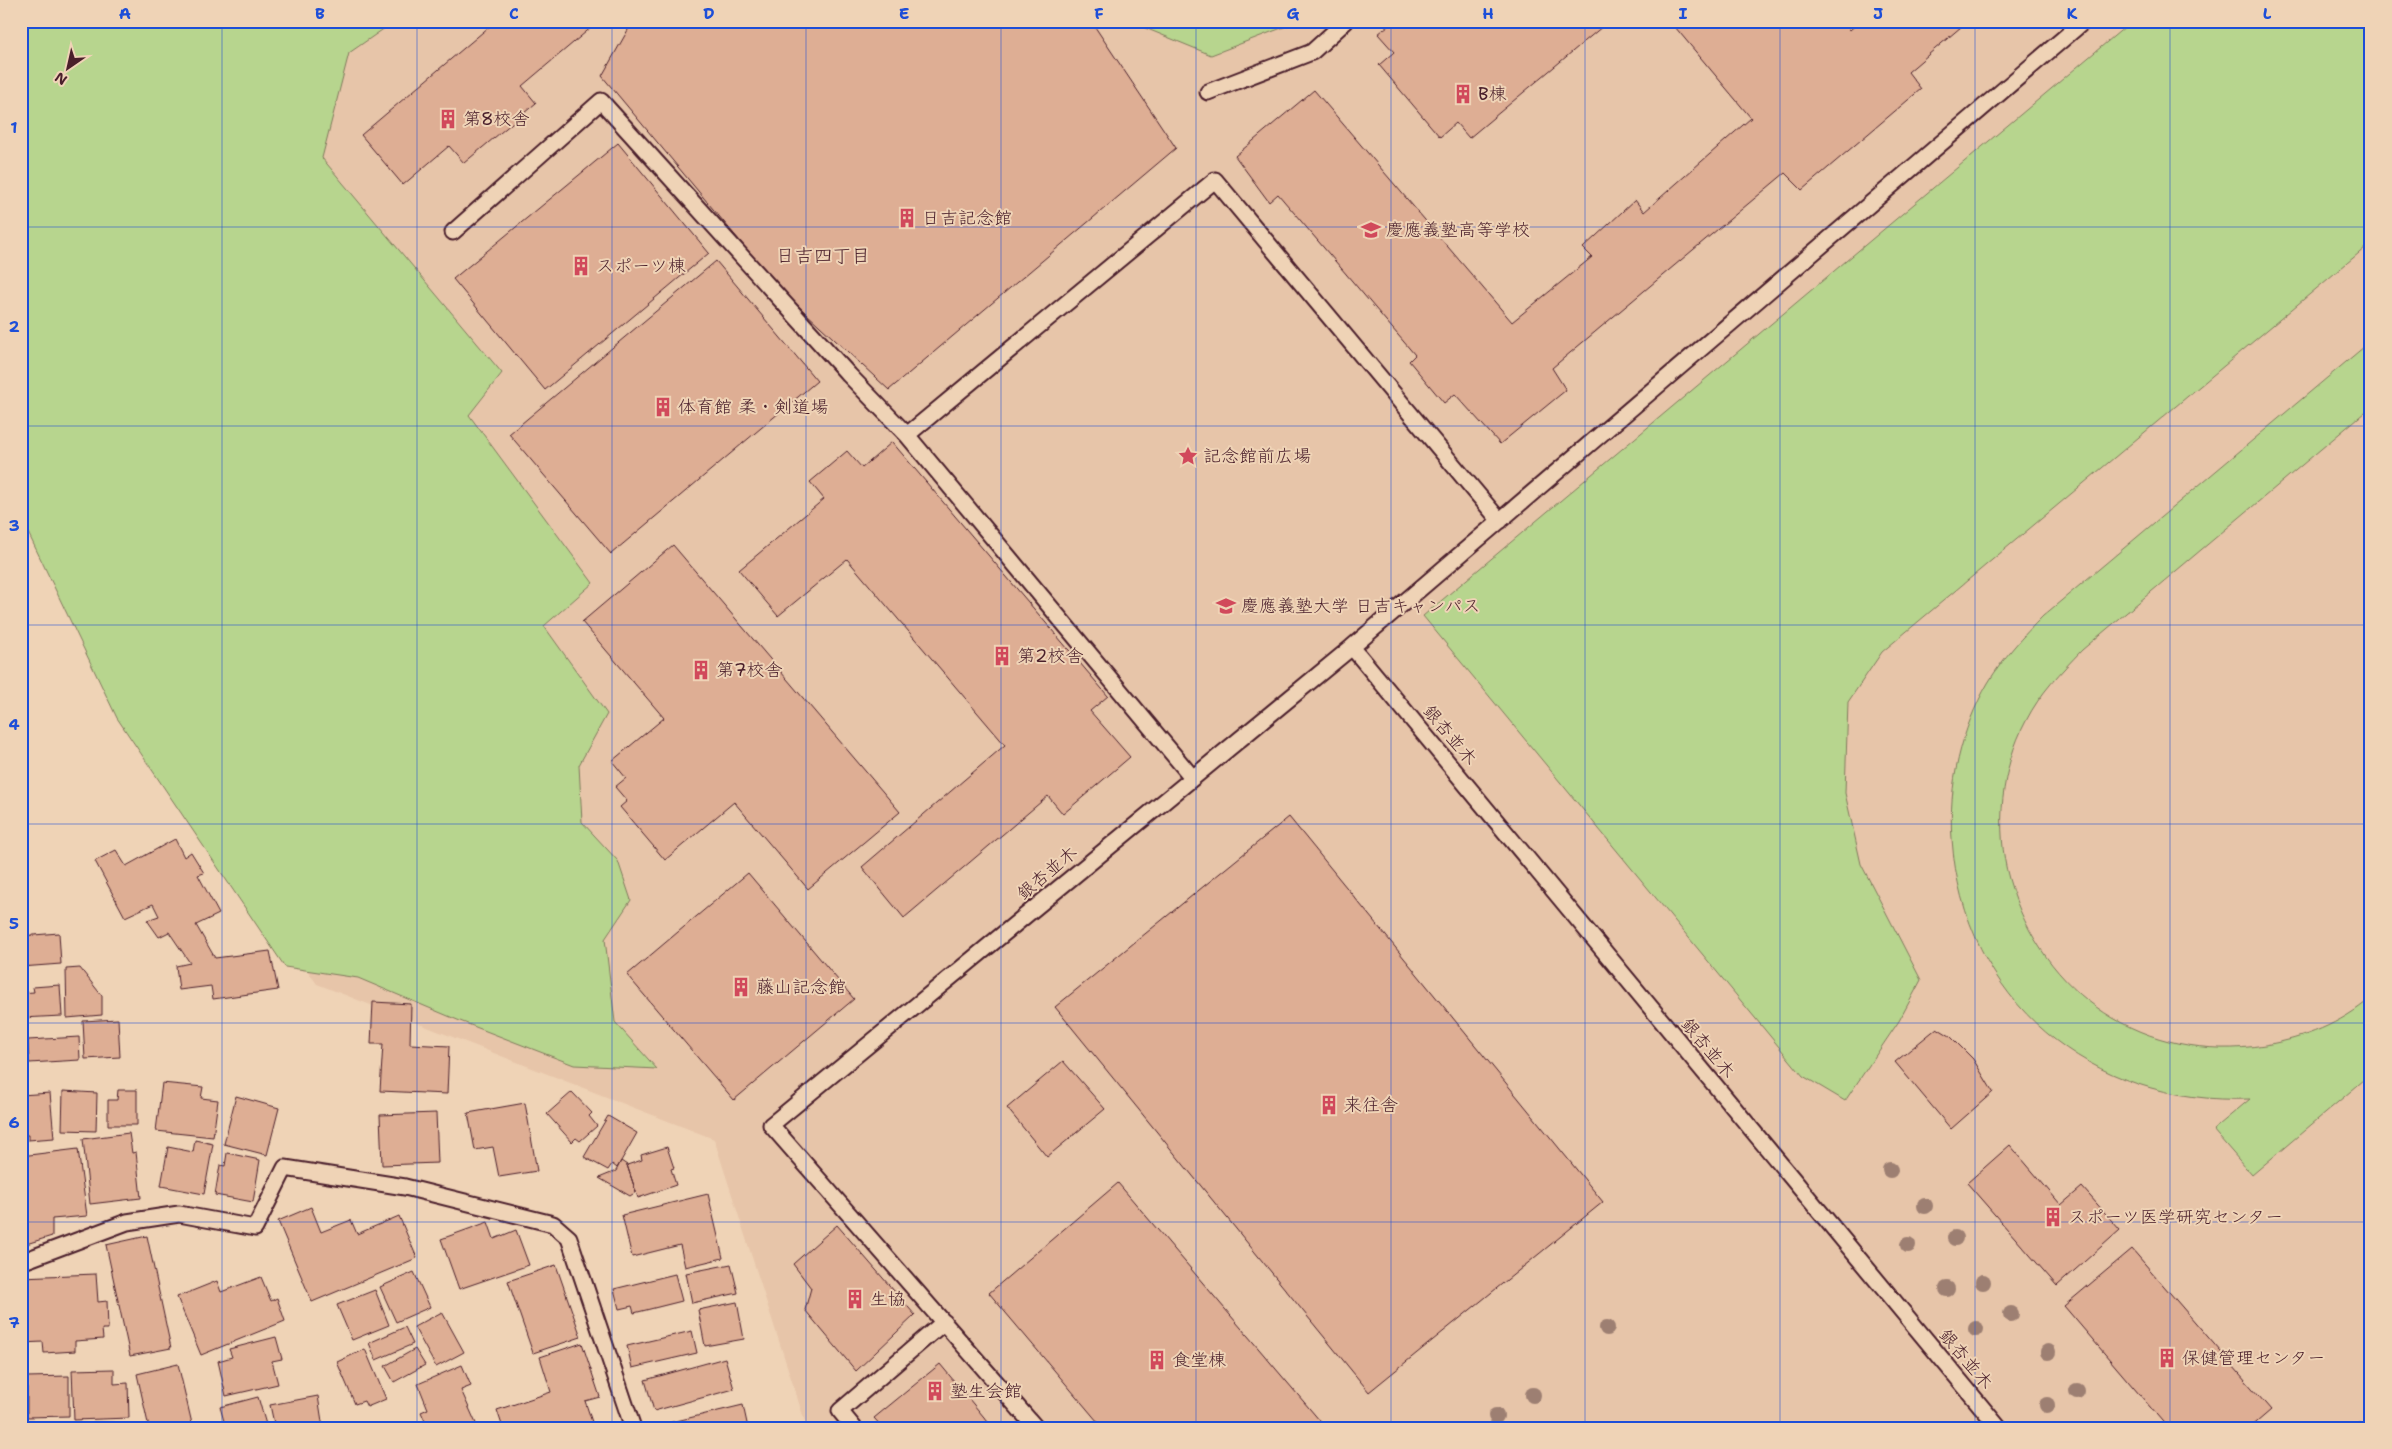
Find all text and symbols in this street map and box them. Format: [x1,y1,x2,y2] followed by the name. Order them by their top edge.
[119,3,131,24] text: A
[315,3,325,24] text: B
[509,3,519,24] text: C
[703,3,715,24] text: D
[899,3,909,24] text: E
[1094,3,1104,24] text: F
[1287,3,1300,24] text: G
[1482,3,1494,24] text: H
[1679,3,1688,24] text: I
[1873,3,1883,24] text: J
[2067,3,2078,24] text: K
[2263,3,2272,24] text: L
[42,42,92,92] north arrow
[51,68,70,89] text: N
[1478,82,1507,106] place label: B棟
[1452,83,1474,105] building icon: B棟
[463,107,530,131] place label: 第8校舎
[437,108,459,130] building icon: 第8校舎
[10,117,18,138] text: 1
[922,206,1012,230] place label: 日吉記念館
[896,207,918,229] building icon: 日吉記念館
[1386,218,1530,242] place label: 慶應義塾高等学校
[1360,219,1382,241] school or university icon: 慶應義塾高等学校
[775,243,871,268] district label: 日吉四丁目
[596,254,686,278] place label: スポーツ棟
[570,255,592,277] building icon: スポーツ棟
[8,316,20,337] text: 2
[678,395,828,419] place label: 体育館 柔・剣道場
[652,396,674,418] building icon: 体育館 柔・剣道場
[1203,444,1311,468] place label: 記念館前広場
[1177,445,1199,467] place icon: 記念館前広場
[8,515,20,536] text: 3
[1241,594,1480,618] place label: 慶應義塾大学 日吉キャンパス
[1215,595,1237,617] school or university icon: 慶應義塾大学 日吉キャンパス
[1017,644,1084,668] place label: 第2校舎
[991,645,1013,667] building icon: 第2校舎
[716,658,783,682] place label: 第7校舎
[690,659,712,681] building icon: 第7校舎
[1418,700,1482,770] street label: 銀杏並木
[8,714,20,735] text: 4
[1012,841,1082,905] street label: 銀杏並木
[9,913,19,934] text: 5
[756,975,846,999] place label: 藤山記念館
[730,976,752,998] building icon: 藤山記念館
[1676,1013,1740,1083] street label: 銀杏並木
[1344,1093,1398,1117] place label: 来往舎
[1318,1094,1340,1116] building icon: 来往舎
[8,1112,20,1133] text: 6
[2068,1205,2283,1229] place label: スポーツ医学研究センター
[2042,1206,2064,1228] building icon: スポーツ医学研究センター
[870,1287,906,1311] place label: 生協
[844,1288,866,1310] building icon: 生協
[8,1312,20,1333] text: 7
[1934,1324,1998,1394] street label: 銀杏並木
[2182,1346,2325,1370] place label: 保健管理センター
[2156,1347,2178,1369] building icon: 保健管理センター
[1172,1348,1226,1372] place label: 食堂棟
[1146,1349,1168,1371] building icon: 食堂棟
[950,1379,1022,1403] place label: 塾生会館
[924,1380,946,1402] building icon: 塾生会館

